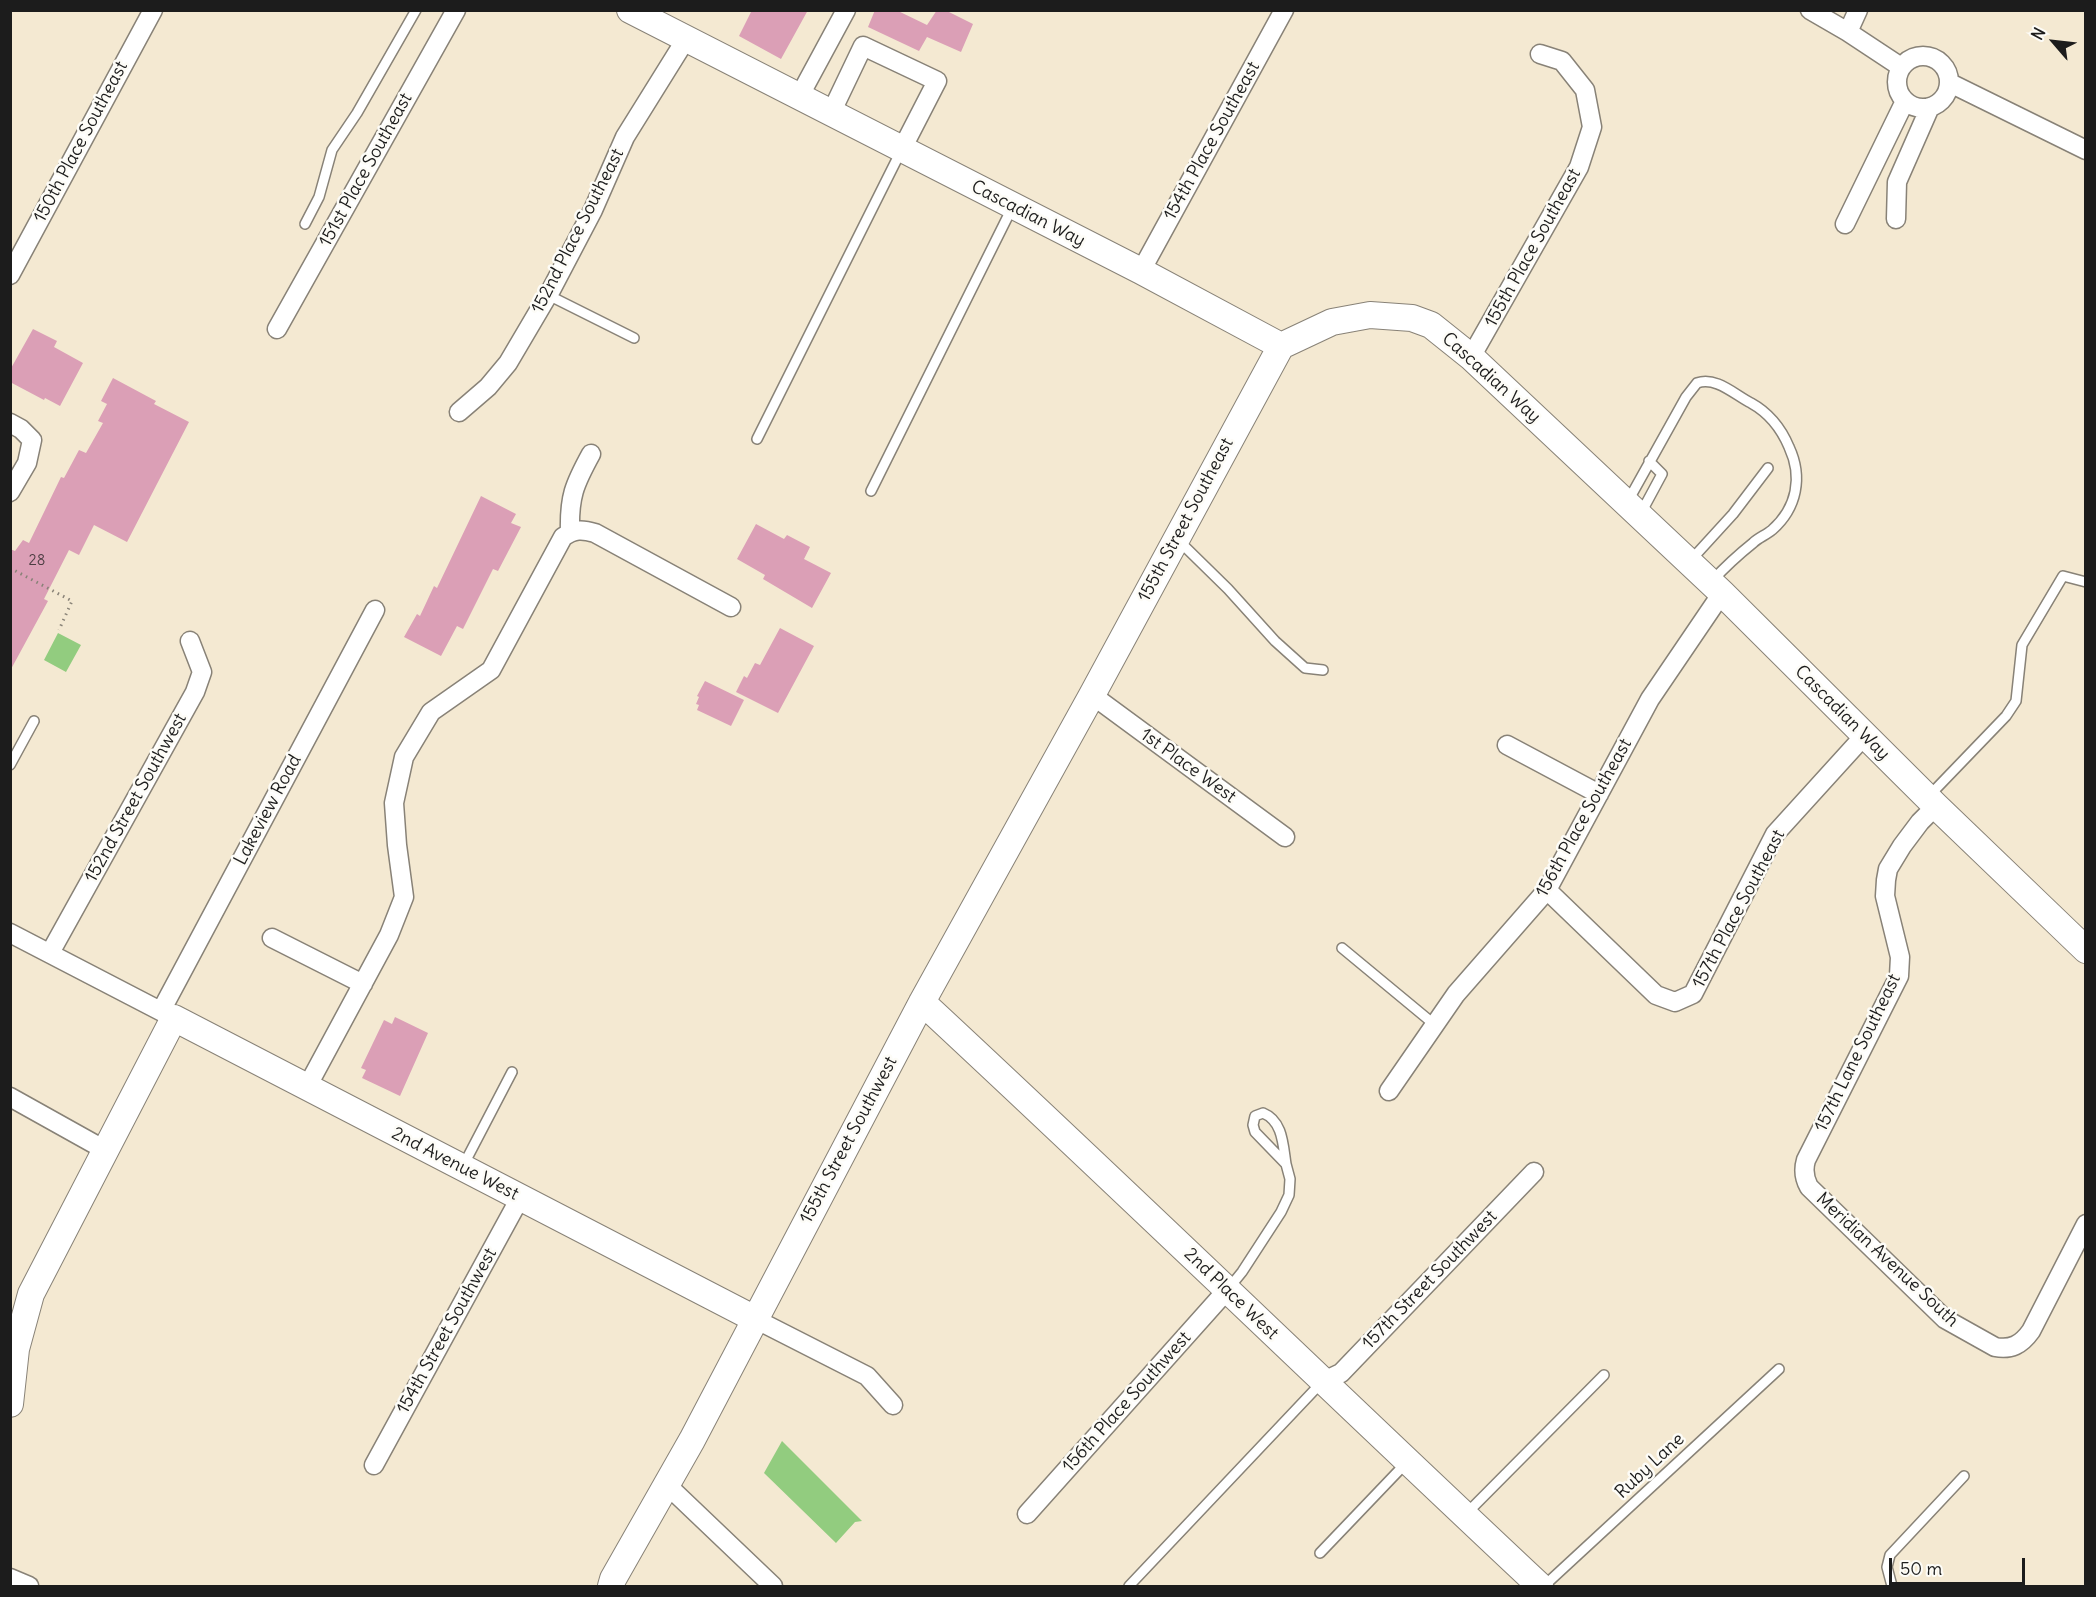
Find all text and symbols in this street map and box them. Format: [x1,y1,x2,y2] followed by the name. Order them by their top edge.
[2024,12,2084,72] north arrow
[2027,24,2050,43] text: N
[29,58,133,226] street label: 150th Place Southeast
[1159,58,1265,224] street label: 154th Place Southeast
[315,89,417,251] street label: 151st Place Southeast
[527,145,629,317] street label: 152nd Place Southeast
[1480,165,1586,331] street label: 155th Place Southeast
[967,176,1089,252] street label: Cascadian Way
[1437,328,1545,428] street label: Cascadian Way
[1134,434,1238,606] street label: 155th Street Southeast
[29,552,45,570] house number: 28
[1790,661,1894,765] street label: Cascadian Way
[80,710,192,886] street label: 152nd Street Southwest
[1136,724,1240,808] street label: 1st Place West
[1531,735,1637,901] street label: 156th Place Southeast
[230,751,306,869] street label: Lakeview Road
[1688,826,1790,992] street label: 157th Place Southeast
[1810,971,1906,1135] street label: 157th Lane Southeast
[796,1053,902,1227] street label: 155th Street Southwest
[388,1123,522,1205] street label: 2nd Avenue West
[1811,1188,1963,1332] street label: Meridian Avenue South
[1358,1206,1502,1354] street label: 157th Street Southwest
[392,1244,502,1418] street label: 154th Street Southwest
[1179,1244,1283,1344] street label: 2nd Place West
[1058,1327,1196,1477] street label: 156th Place Southwest
[1611,1429,1689,1503] street label: Ruby Lane
[1892,1546,2028,1584] scale bar
[1900,1557,1942,1580] text: 50 m

